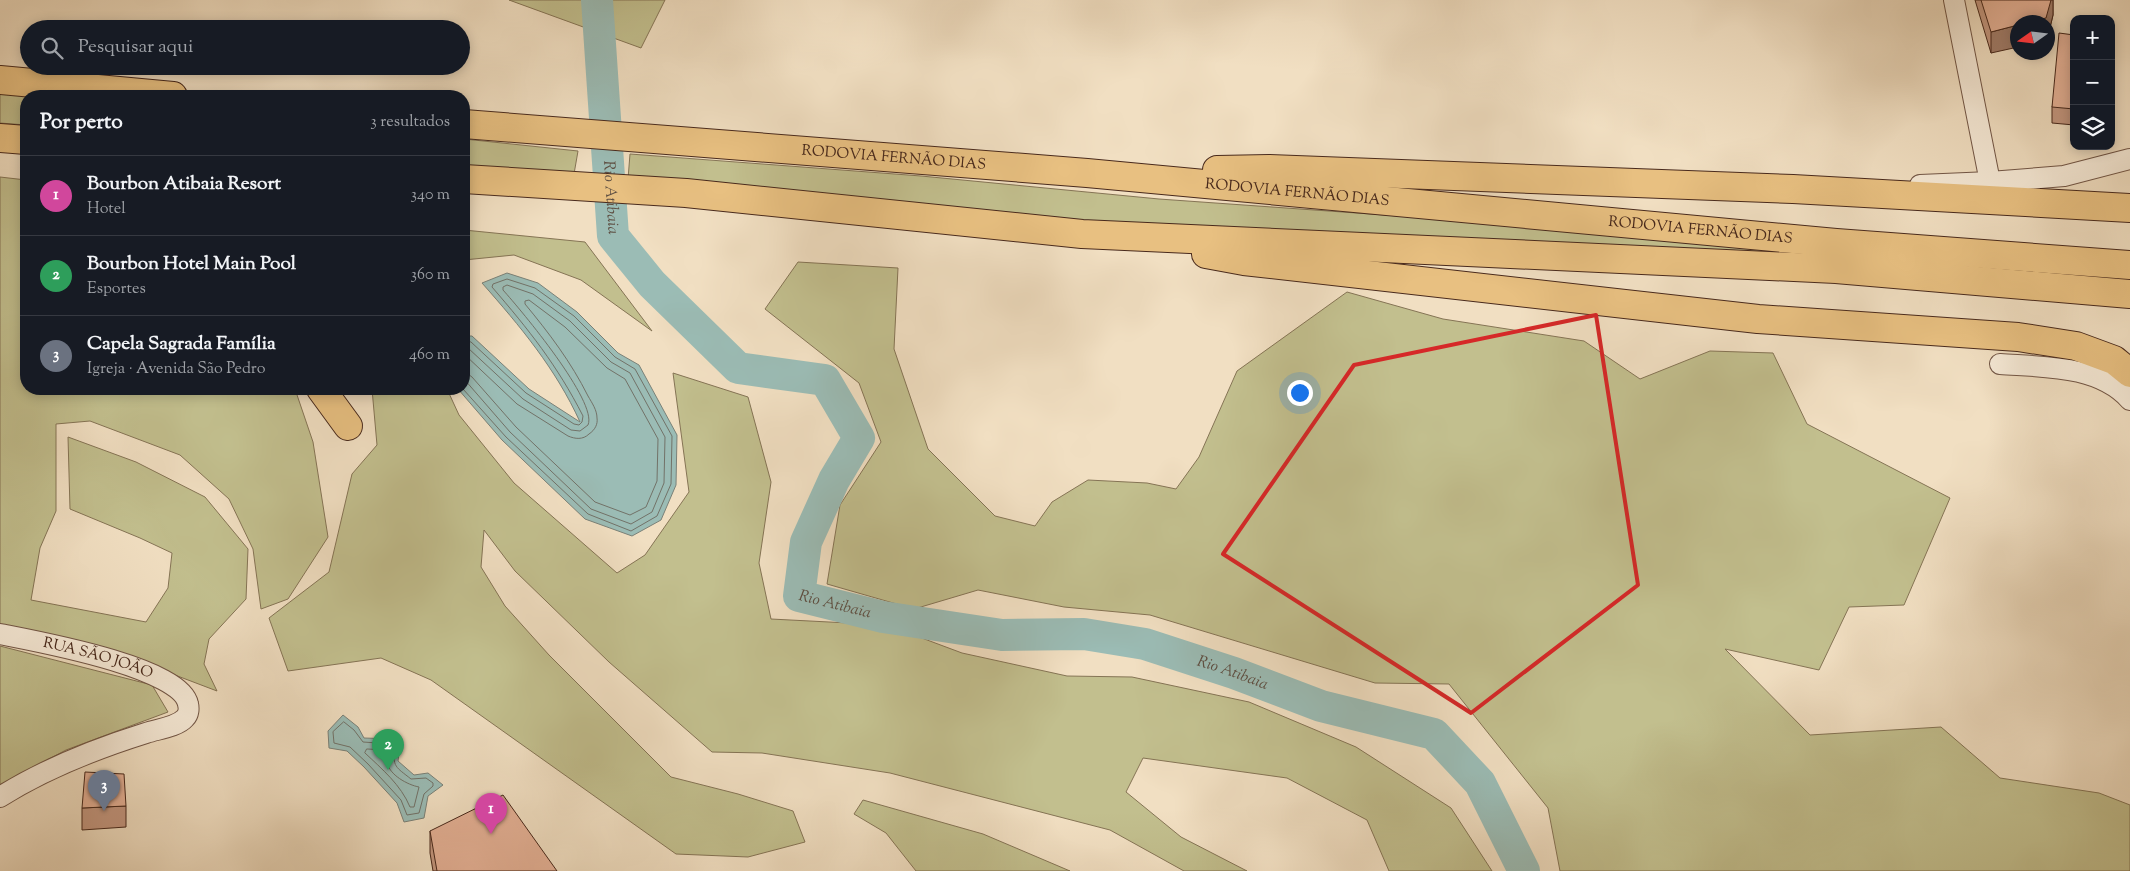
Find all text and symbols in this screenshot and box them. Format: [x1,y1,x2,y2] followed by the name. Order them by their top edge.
[2010,15,2055,60] north arrow
[2070,15,2115,150] map controls
[2070,15,2115,60] button: +
[20,20,470,75] search box
[38,34,66,62] icon: search
[78,34,193,61] text: Pesquisar aqui
[2070,60,2115,105] button: −
[2070,105,2115,150] button: layers
[40,108,123,138] text: Por perto
[370,111,450,134] text: 3 resultados
[801,140,987,176] street label: RODOVIA FERNÃO DIAS
[596,160,624,235] water label: Rio Atibaia
[87,171,281,198] text: Bourbon Atibaia Resort
[1204,174,1390,212] street label: RODOVIA FERNÃO DIAS
[53,184,59,207] text: 1
[411,184,450,207] text: 340 m
[87,198,126,221] text: Hotel
[1607,211,1794,249] street label: RODOVIA FERNÃO DIAS
[87,251,296,278] text: Bourbon Hotel Main Pool
[52,264,60,287] text: 2
[411,264,450,287] text: 360 m
[87,278,146,301] text: Esportes
[87,331,276,358] text: Capela Sagrada Família
[53,344,59,367] text: 3
[409,344,450,367] text: 460 m
[87,358,266,381] text: Igreja · Avenida São Pedro
[1287,380,1313,406] your location
[796,585,874,625] water label: Rio Atibaia
[41,632,156,684] street label: RUA SÃO JOÃO
[1194,650,1271,696] water label: Rio Atibaia
[372,729,404,770] pin: 2
[88,770,120,811] pin: 3
[475,793,507,834] pin: 1

